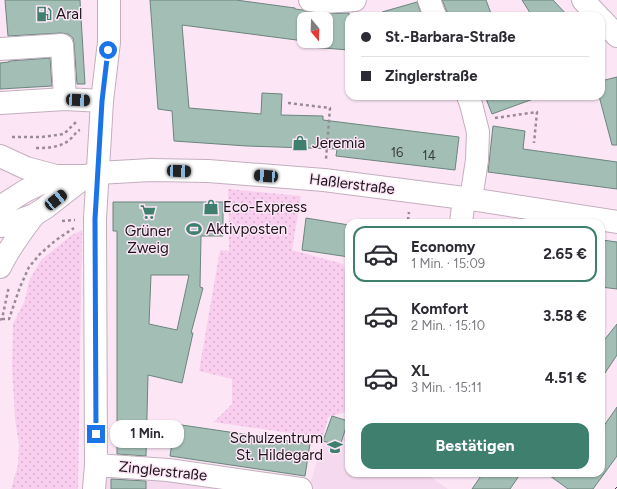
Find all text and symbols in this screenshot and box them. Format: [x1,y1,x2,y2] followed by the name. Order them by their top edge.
[35,5,53,23] fuel station icon: Aral
[56,5,82,23] place label: Aral
[297,12,333,48] north arrow
[297,12,333,48] map controls
[385,28,516,46] text: St.-Barbara-Straße
[99,41,117,59] route start
[385,67,477,85] text: Zinglerstraße
[66,93,90,107] car
[291,134,309,152] shop icon: Jeremia
[312,134,365,152] place label: Jeremia
[391,145,403,160] house number: 16
[422,148,436,163] house number: 14
[167,165,191,177] car
[254,169,278,183] car
[308,170,396,198] street label: Haßlerstraße
[43,188,69,212] car
[202,198,220,216] shop icon: Eco-Express
[223,198,307,216] place label: Eco-Express
[139,203,157,221] supermarket icon: Grüner Zweig
[185,220,203,238] sports icon: Aktivposten
[206,220,287,238] place label: Aktivposten
[125,222,171,257] place label: Grüner Zweig
[363,236,399,272] icon: car
[411,238,476,256] text: Economy
[543,245,587,263] text: 2.65 €
[411,256,485,271] text: 1 Min. · 15:09
[363,298,399,334] icon: car
[411,300,468,318] text: Komfort
[543,307,587,325] text: 3.58 €
[411,318,485,333] text: 2 Min. · 15:10
[363,360,399,396] icon: car
[411,362,429,380] text: XL
[545,369,587,387] text: 4.51 €
[411,380,482,395] text: 3 Min. · 15:11
[110,420,184,448] callout: 1 Min.
[361,423,589,469] button: Bestätigen
[87,425,105,443] route end
[130,426,164,441] text: 1 Min.
[230,429,323,464] place label: Schulzentrum St. Hildegard
[326,438,344,456] school or university icon: Schulzentrum St. Hildegard
[118,457,208,485] street label: Zinglerstraße

